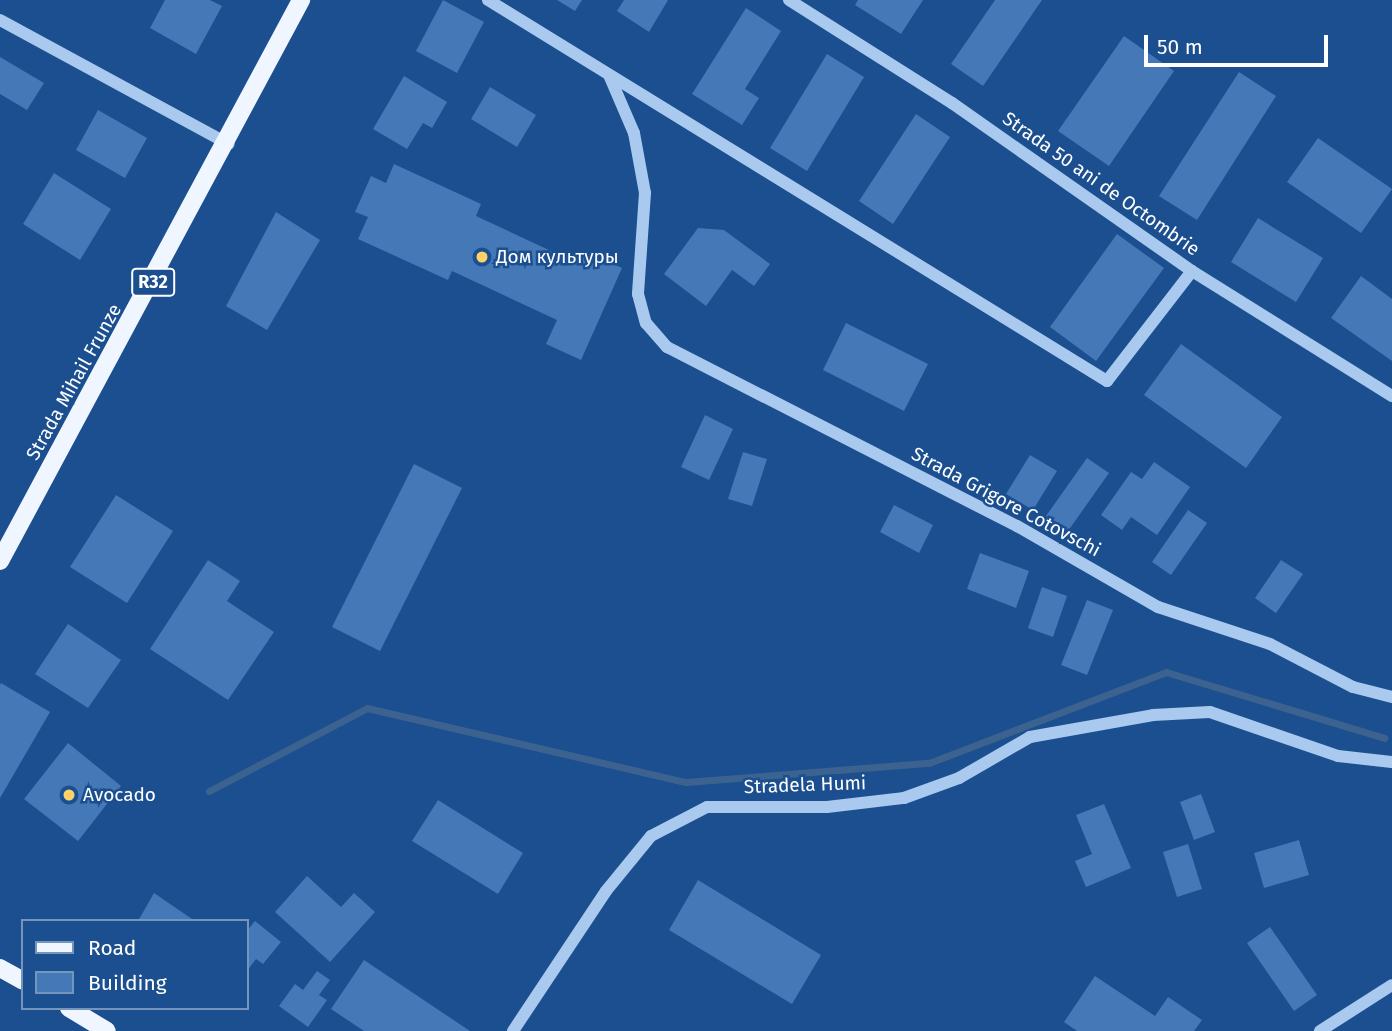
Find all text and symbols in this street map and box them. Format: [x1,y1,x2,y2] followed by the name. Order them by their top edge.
[1147,21,1331,65] scale bar
[1157,34,1203,60] text: 50 m
[998,107,1204,261] street label: Strada 50 ani de Octombrie
[496,246,619,268] place label: Дом культуры
[474,249,490,265] marker: Дом культуры
[130,268,176,296] road number: R32
[22,300,126,464] street label: Strada Mihail Frunze
[907,442,1105,562] street label: Strada Grigore Cotovschi
[743,771,867,799] street label: Stradela Humi
[83,784,156,806] place label: Avocado
[61,787,77,803] marker: Avocado
[21,919,248,1010] legend
[88,935,136,961] text: Road
[88,970,167,996] text: Building

